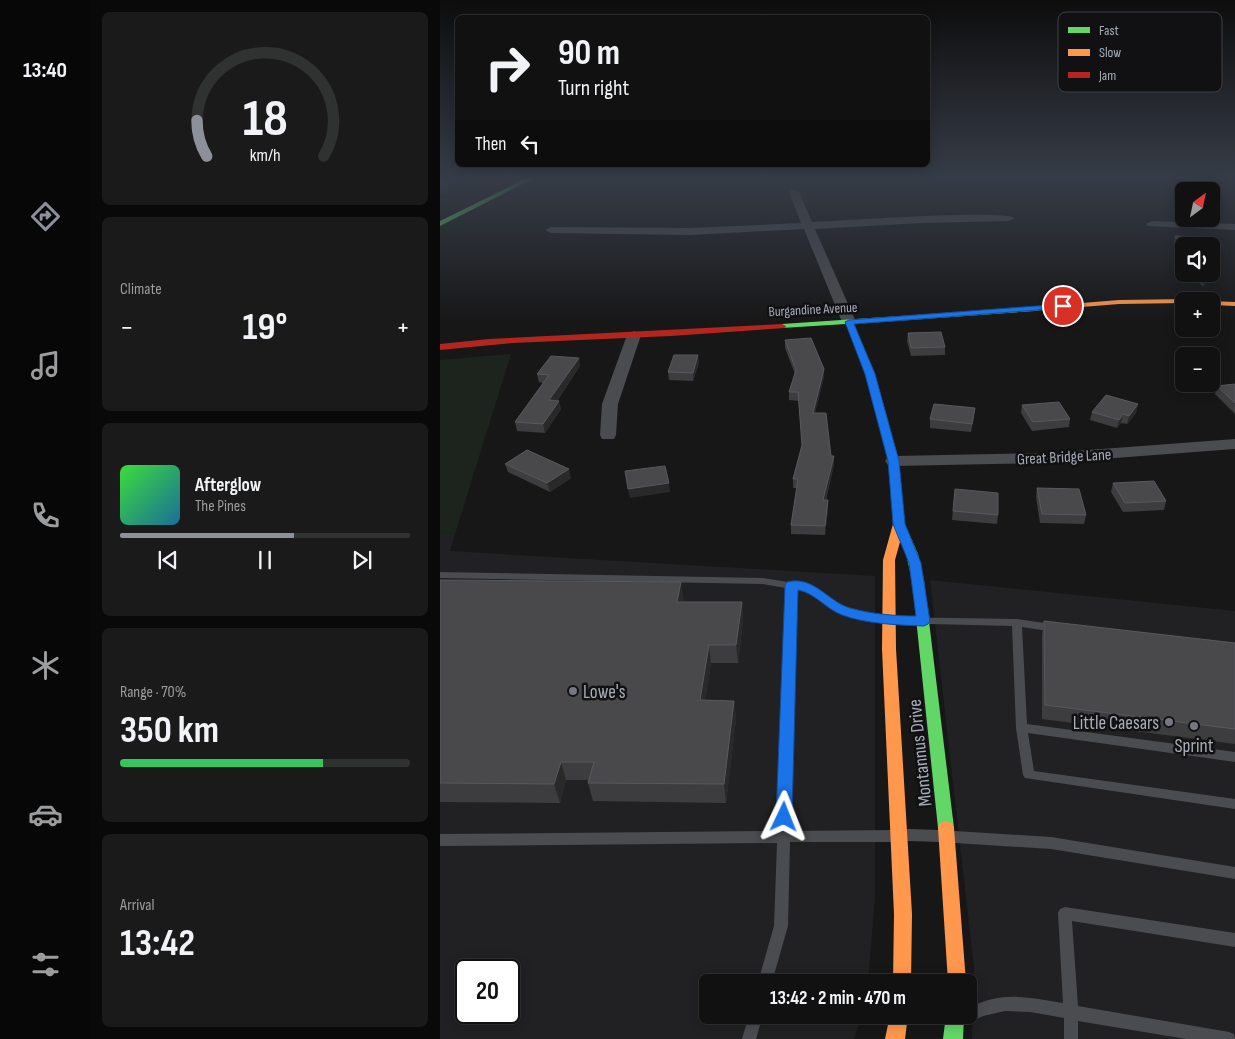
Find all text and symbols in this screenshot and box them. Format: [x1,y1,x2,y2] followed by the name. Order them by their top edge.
[1058,12,1222,92] legend
[1099,22,1119,39] text: Fast
[558,32,620,75] text: 90 m
[475,35,540,100] icon: right
[1099,44,1121,61] text: Slow
[23,57,67,84] text: 13:40
[1098,67,1116,84] text: Jam
[558,75,629,102] text: Turn right
[243,88,287,151] text: 18
[516,130,544,158] icon: left
[475,133,506,156] text: Then
[250,145,280,166] text: km/h
[1175,182,1220,228] north arrow
[1175,182,1220,392] map controls
[28,199,63,234] icon: directions
[1175,237,1220,282] button: sound
[120,280,162,299] text: Climate
[1042,285,1084,327] pin
[1049,292,1077,320] icon: arrive
[1175,292,1220,337] button: +
[768,299,858,320] street label: Burgandine Avenue
[243,305,287,350] text: 19°
[120,311,134,344] text: −
[396,311,410,344] text: +
[1175,347,1220,392] button: −
[28,348,63,383] icon: music
[1016,446,1112,469] street label: Great Bridge Lane
[195,474,261,497] text: Afterglow
[195,497,246,516] text: The Pines
[28,498,63,533] icon: phone
[154,546,182,574] icon: previous
[251,546,279,574] icon: pause
[348,546,376,574] icon: next
[28,648,63,683] icon: climate
[583,681,626,704] place label: Lowe's
[120,683,186,702] text: Range · 70%
[567,685,579,697] marker: Lowe's
[903,698,938,808] street label: Montannus Drive
[120,708,219,753] text: 350 km
[1073,712,1159,735] place label: Little Caesars
[1163,716,1175,728] marker: Little Caesars
[1188,720,1200,732] marker: Sprint
[1174,735,1214,758] place label: Sprint
[757,790,809,842] position arrow
[28,797,63,832] icon: car
[120,896,154,915] text: Arrival
[120,921,195,966] text: 13:42
[28,947,63,982] icon: filters
[455,959,520,1024] speed limit sign: 20
[770,987,906,1010] text: 13:42 · 2 min · 470 m

